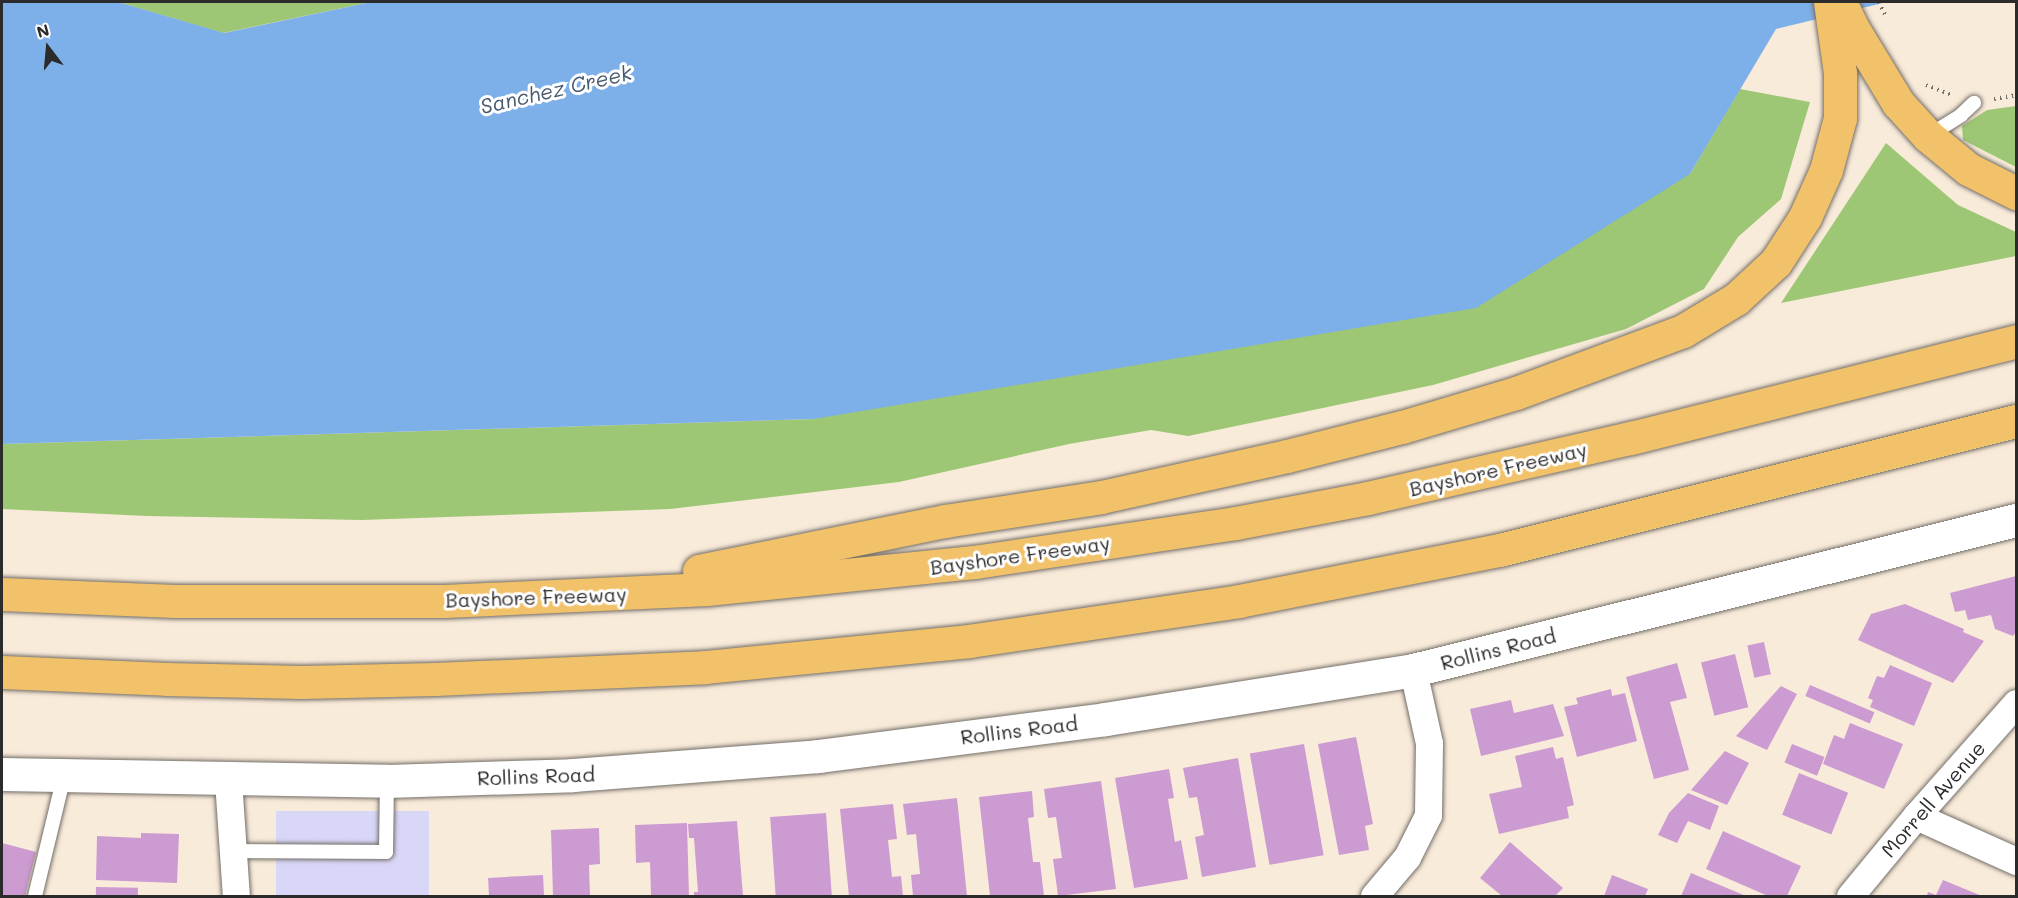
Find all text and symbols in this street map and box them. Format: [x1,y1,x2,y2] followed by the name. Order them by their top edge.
[18,18,78,78] north arrow
[34,18,52,42] text: N
[478,59,634,119] water label: Sanchez Creek
[1407,437,1589,501] street label: Bayshore Freeway
[929,530,1111,580] street label: Bayshore Freeway
[445,582,627,612] street label: Bayshore Freeway
[1438,623,1558,675] street label: Rollins Road
[959,711,1079,749] street label: Rollins Road
[1876,736,1990,862] street label: Morrell Avenue
[477,762,595,790] street label: Rollins Road

